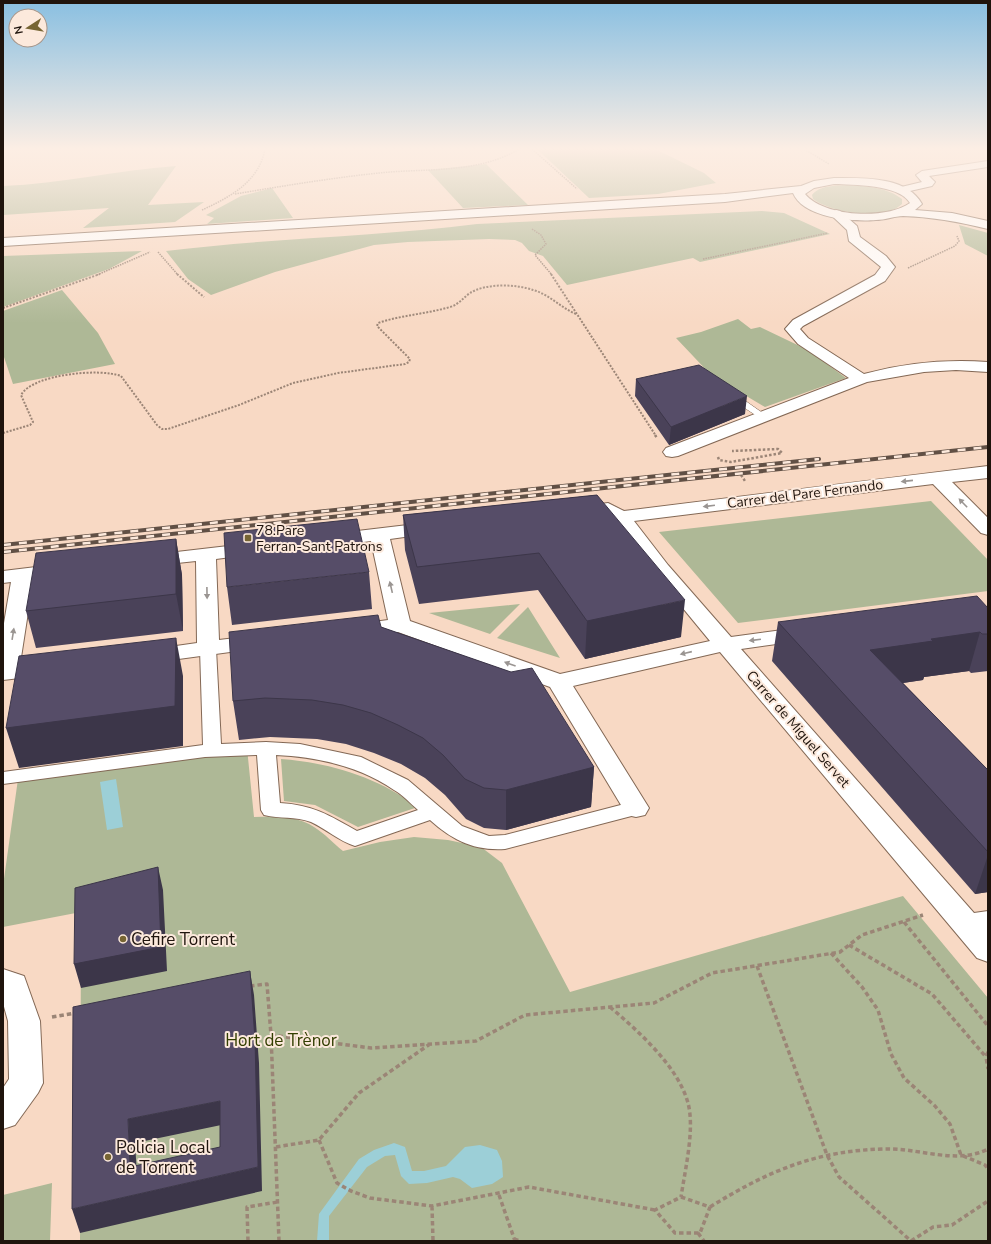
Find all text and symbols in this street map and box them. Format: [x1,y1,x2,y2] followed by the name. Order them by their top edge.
[8,8,48,48] north arrow
[11,24,27,36] text: N
[726,475,884,513] street label: Carrer del Pare Fernando
[901,478,914,484] one-way arrow
[958,498,968,508] one-way arrow
[703,503,715,510] one-way arrow
[256,521,383,556] place label: 78.Pare Ferran-Sant Patrons
[243,533,253,543] marker: 78.Pare Ferran-Sant Patrons
[388,581,394,593] one-way arrow
[204,587,210,600] one-way arrow
[10,628,16,640] one-way arrow
[749,637,761,644] one-way arrow
[680,650,692,656] one-way arrow
[503,661,515,667] one-way arrow
[742,666,854,792] street label: Carrer de Miguel Servet
[131,928,236,951] place label: Cefire Torrent
[118,934,128,944] marker: Cefire Torrent
[225,1029,337,1052] park label: Hort de Trènor
[116,1136,210,1179] place label: Policia Local de Torrent
[103,1152,113,1162] marker: Policia Local de Torrent

